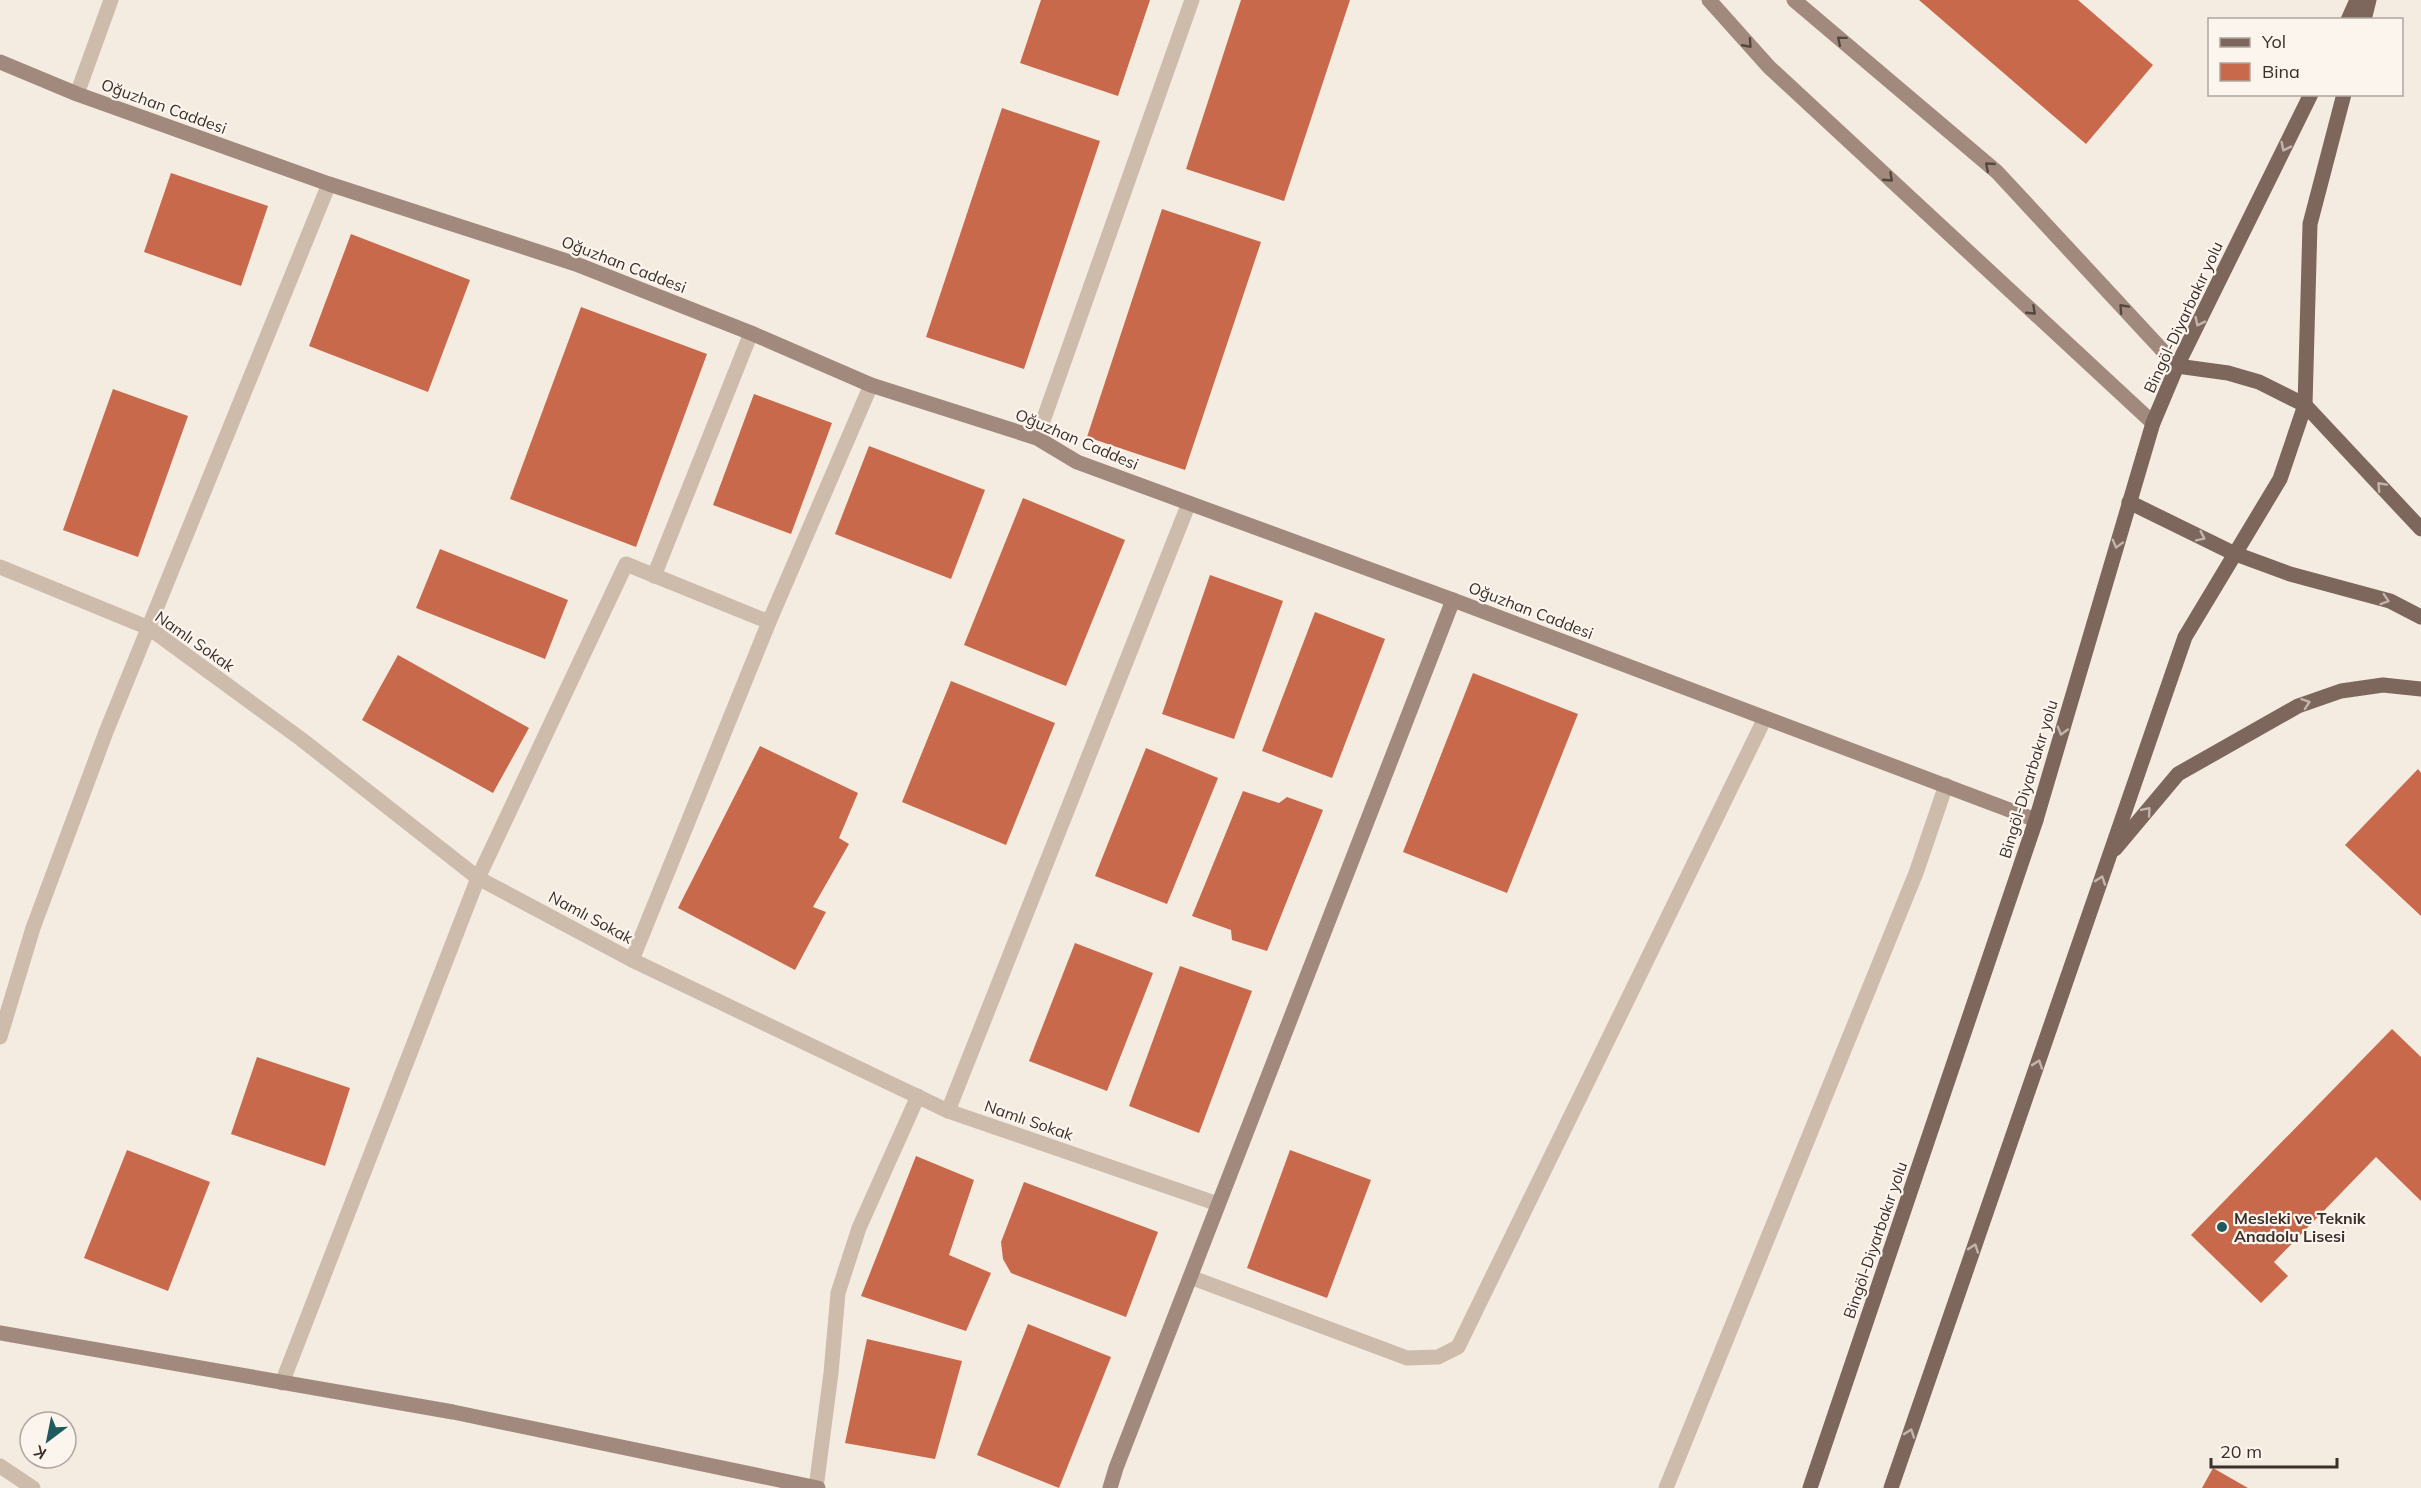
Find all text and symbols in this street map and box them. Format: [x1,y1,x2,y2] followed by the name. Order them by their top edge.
[2208,18,2403,96] legend
[2261,30,2286,53] text: Yol
[1837,36,1848,47] one-way arrow
[1741,37,1752,48] one-way arrow
[2262,60,2300,83] text: Bina
[99,74,229,138] street label: Oğuzhan Caddesi
[2280,141,2292,152] one-way arrow
[1985,162,1996,173] one-way arrow
[1882,171,1893,182] one-way arrow
[559,231,689,297] street label: Oğuzhan Caddesi
[2139,238,2227,396] street label: Bingöl-Diyarbakır yolu
[2025,304,2036,315] one-way arrow
[2119,304,2130,314] one-way arrow
[2194,316,2206,327] one-way arrow
[1012,404,1142,474] street label: Oğuzhan Caddesi
[2377,482,2388,492] one-way arrow
[2194,530,2205,542] one-way arrow
[2112,538,2124,549] one-way arrow
[1466,577,1596,643] street label: Oğuzhan Caddesi
[2379,593,2390,606] one-way arrow
[151,606,239,676] street label: Namlı Sokak
[1994,697,2062,861] street label: Bingöl-Diyarbakır yolu
[2300,697,2311,710] one-way arrow
[2057,725,2069,736] one-way arrow
[2140,807,2151,818] one-way arrow
[2094,875,2107,886] one-way arrow
[545,886,637,948] street label: Namlı Sokak
[2030,1059,2043,1070] one-way arrow
[982,1095,1077,1145] street label: Namlı Sokak
[1839,1159,1911,1321] street label: Bingöl-Diyarbakır yolu
[2234,1208,2367,1246] place label: Mesleki ve Teknik Anadolu Lisesi
[2215,1220,2229,1234] marker: Mesleki ve Teknik Anadolu Lisesi
[1966,1244,1979,1254] one-way arrow
[18,1410,78,1470] north arrow
[1903,1428,1915,1439] one-way arrow
[2211,1431,2337,1469] scale bar
[2220,1440,2262,1463] text: 20 m
[29,1441,50,1464] text: K

